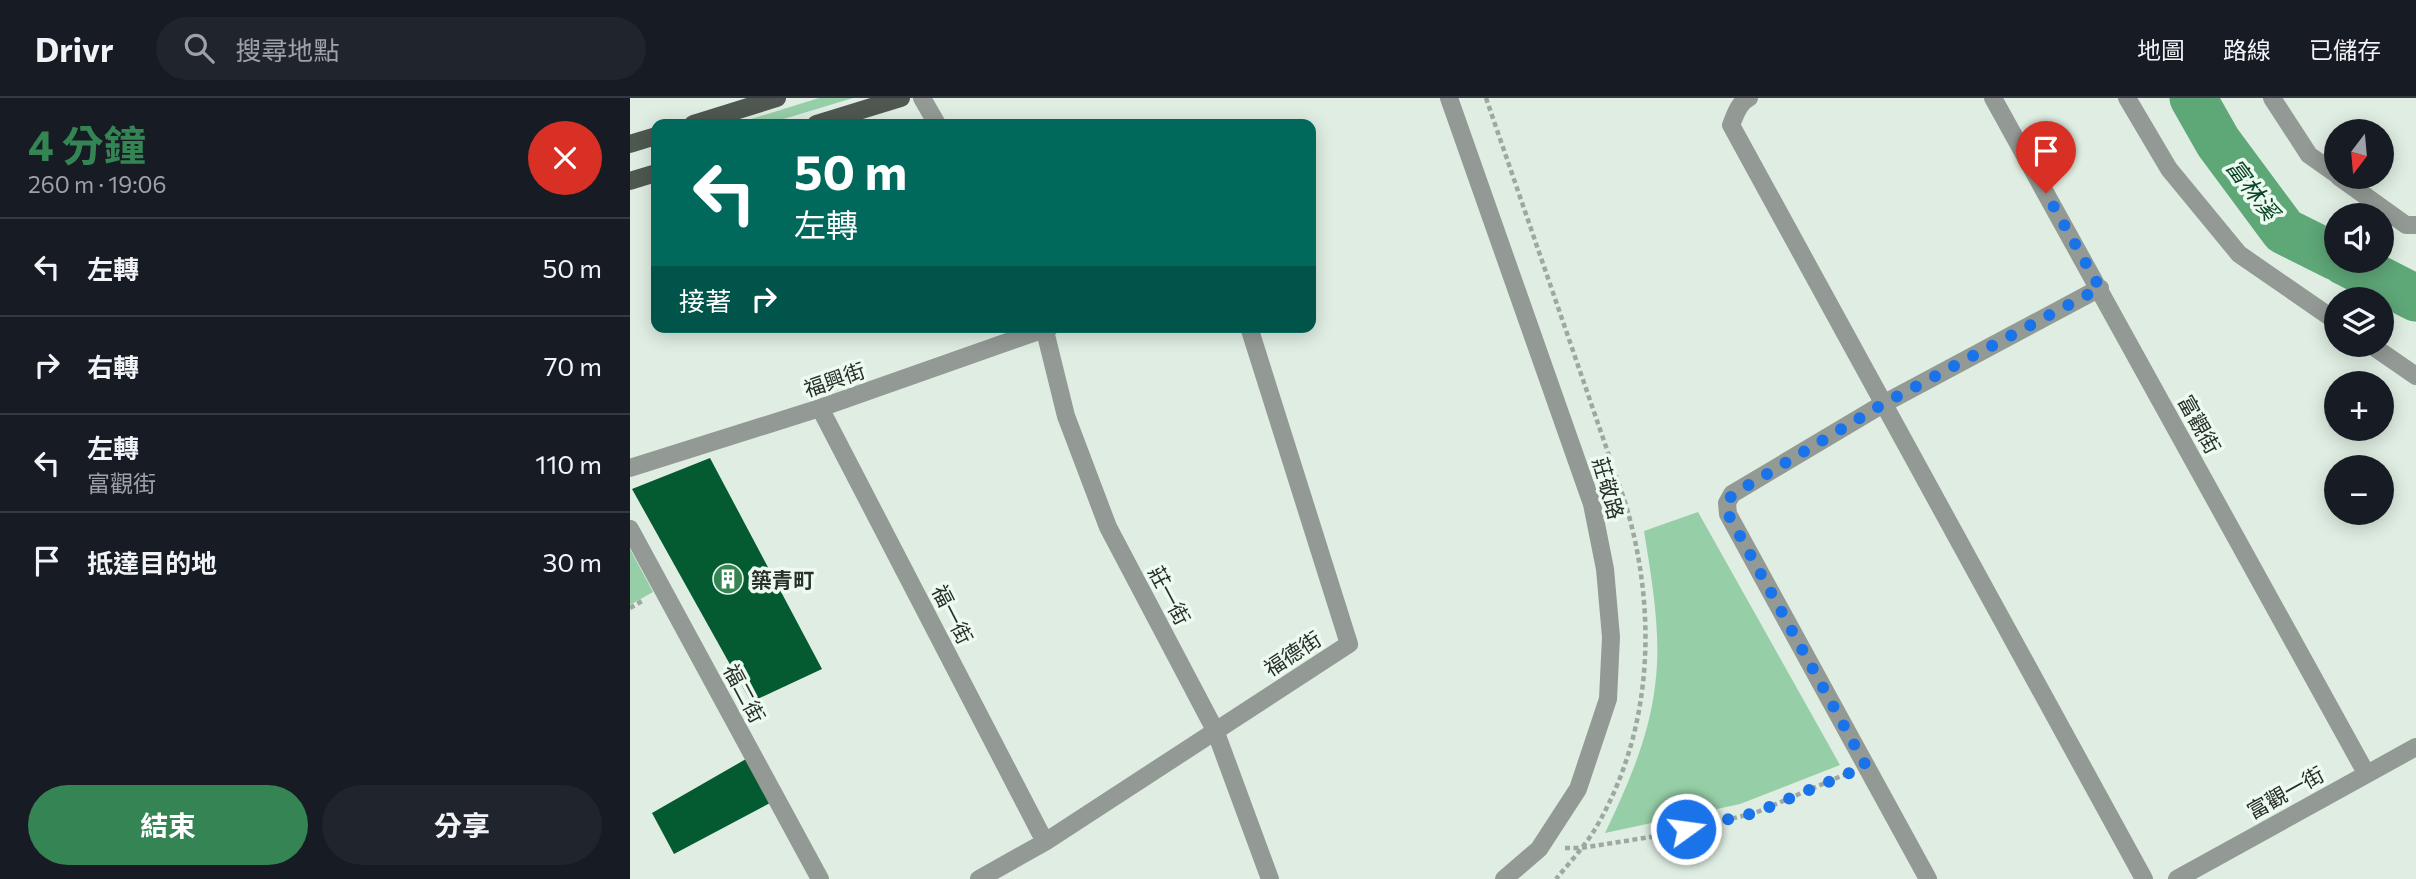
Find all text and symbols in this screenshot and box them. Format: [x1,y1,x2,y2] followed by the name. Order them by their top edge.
[156,17,646,80] search box
[35,28,114,69] text: Drivr
[180,29,218,67] icon: search
[236,34,340,65] text: 搜尋地點
[2137,35,2185,64] text: 地圖
[2223,35,2271,64] text: 路線
[2309,35,2381,64] text: 已儲存
[28,118,146,170] text: 4 分鐘
[2324,119,2394,189] north arrow
[2324,119,2394,525] map controls
[528,121,602,195] button: close
[2016,121,2076,193] pin
[2027,132,2065,170] icon: arrive
[794,140,907,200] text: 50 m
[679,147,770,238] icon: left
[2221,153,2287,227] water label: 富林溪
[28,170,167,198] text: 260 m · 19:06
[2324,203,2394,273] button: sound
[794,204,858,244] text: 左轉
[28,248,66,286] icon: left
[542,252,602,283] text: 50 m
[87,253,139,284] text: 左轉
[745,280,783,318] icon: right
[679,285,731,316] text: 接著
[2324,287,2394,357] button: layers
[28,346,66,384] icon: right
[544,350,602,381] text: 70 m
[87,351,139,382] text: 右轉
[800,357,868,401] street label: 福興街
[2324,371,2394,441] button: +
[2174,390,2226,458] street label: 富觀街
[87,432,139,463] text: 左轉
[28,444,66,482] icon: left
[535,448,602,479] text: 110 m
[1588,454,1630,522] street label: 莊敬路
[2324,455,2394,525] button: −
[87,469,156,497] text: 富觀街
[28,542,66,580] icon: arrive
[543,546,602,577] text: 30 m
[87,547,217,578] text: 抵達目的地
[1144,561,1196,629] street label: 莊一街
[711,562,745,596] building icon: 築青町
[751,567,814,592] place label: 築青町
[928,580,978,648] street label: 福一街
[1259,625,1325,681] street label: 福德街
[719,659,771,727] street label: 福二街
[2242,761,2328,823] street label: 富觀一街
[28,785,308,865] button: 結束
[322,785,602,865] button: 分享
[1649,792,1723,866] position arrow

